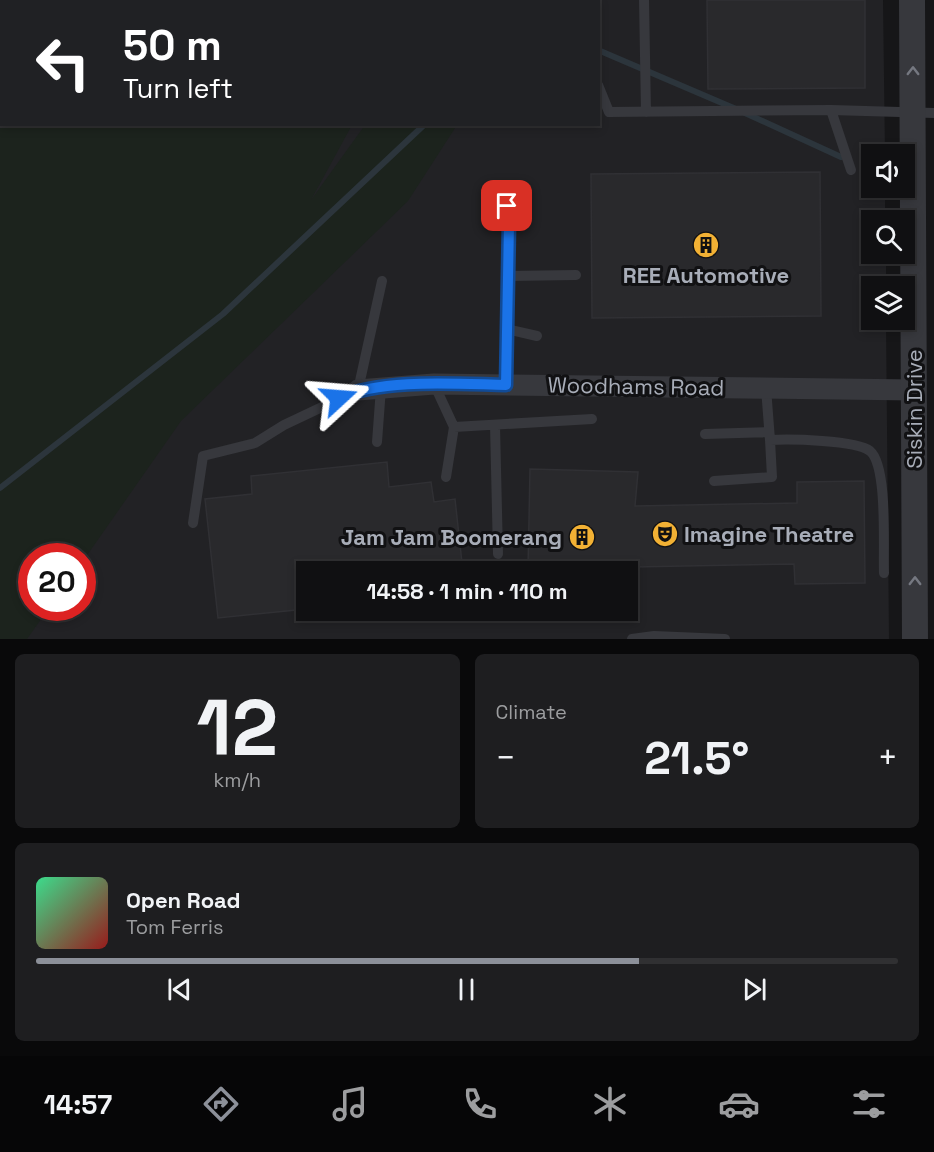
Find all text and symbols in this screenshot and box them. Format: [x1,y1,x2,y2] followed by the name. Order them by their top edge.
[123,19,222,72] text: 50 m
[24,24,102,102] icon: left
[907,66,919,75] one-way arrow
[123,71,233,106] text: Turn left
[861,144,915,330] map controls
[861,144,915,198] button: sound
[481,180,532,231] pin
[490,189,523,222] icon: arrive
[861,210,915,264] button: search
[691,230,721,260] building icon: REE Automotive
[623,261,789,289] place label: REE Automotive
[861,276,915,330] button: layers
[900,349,928,469] street label: Siskin Drive
[307,366,371,430] position arrow
[547,370,725,402] street label: Woodhams Road
[650,519,680,549] theatre icon: Imagine Theatre
[684,520,854,548] place label: Imagine Theatre
[567,522,597,552] building icon: Jam Jam Boomerang
[341,523,562,551] place label: Jam Jam Boomerang
[18,543,96,621] speed limit sign: 20
[909,576,921,585] one-way arrow
[366,577,568,605] text: 14:58 · 1 min · 110 m
[196,678,278,778] text: 12
[496,699,567,725] text: Climate
[644,730,749,787] text: 21.5°
[496,737,516,779] text: −
[878,737,898,779] text: +
[213,767,261,793] text: km/h
[126,886,241,914] text: Open Road
[126,914,224,940] text: Tom Ferris
[163,973,196,1006] icon: previous
[450,973,483,1006] icon: pause
[738,973,771,1006] icon: next
[200,1083,242,1125] icon: directions
[329,1083,371,1125] icon: music
[459,1083,501,1125] icon: phone
[589,1083,631,1125] icon: climate
[718,1083,760,1125] icon: car
[848,1083,890,1125] icon: filters
[44,1087,112,1122] text: 14:57

